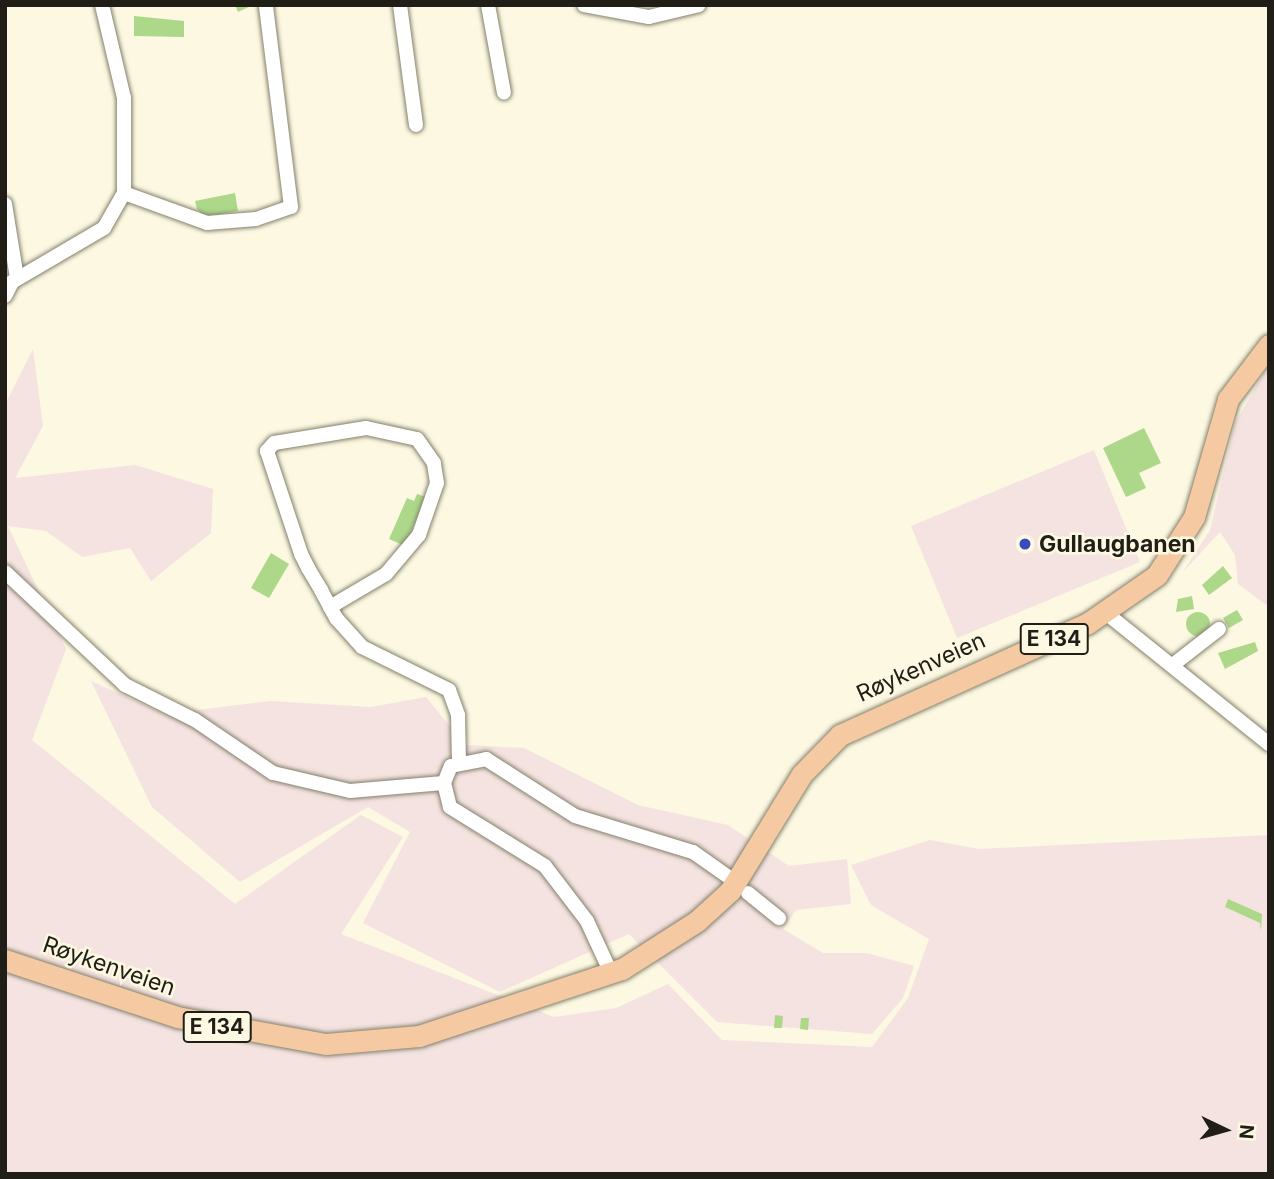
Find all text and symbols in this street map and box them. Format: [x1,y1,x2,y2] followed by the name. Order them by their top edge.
[1039,530,1196,558] place label: Gullaugbanen
[1017,536,1033,552] marker: Gullaugbanen
[1019,622,1089,656] road number: E 134
[852,626,990,708] street label: Røykenveien
[39,930,179,1002] street label: Røykenveien
[182,1010,252,1044] road number: E 134
[1190,1095,1260,1165] north arrow
[1234,1124,1259,1140] text: N

